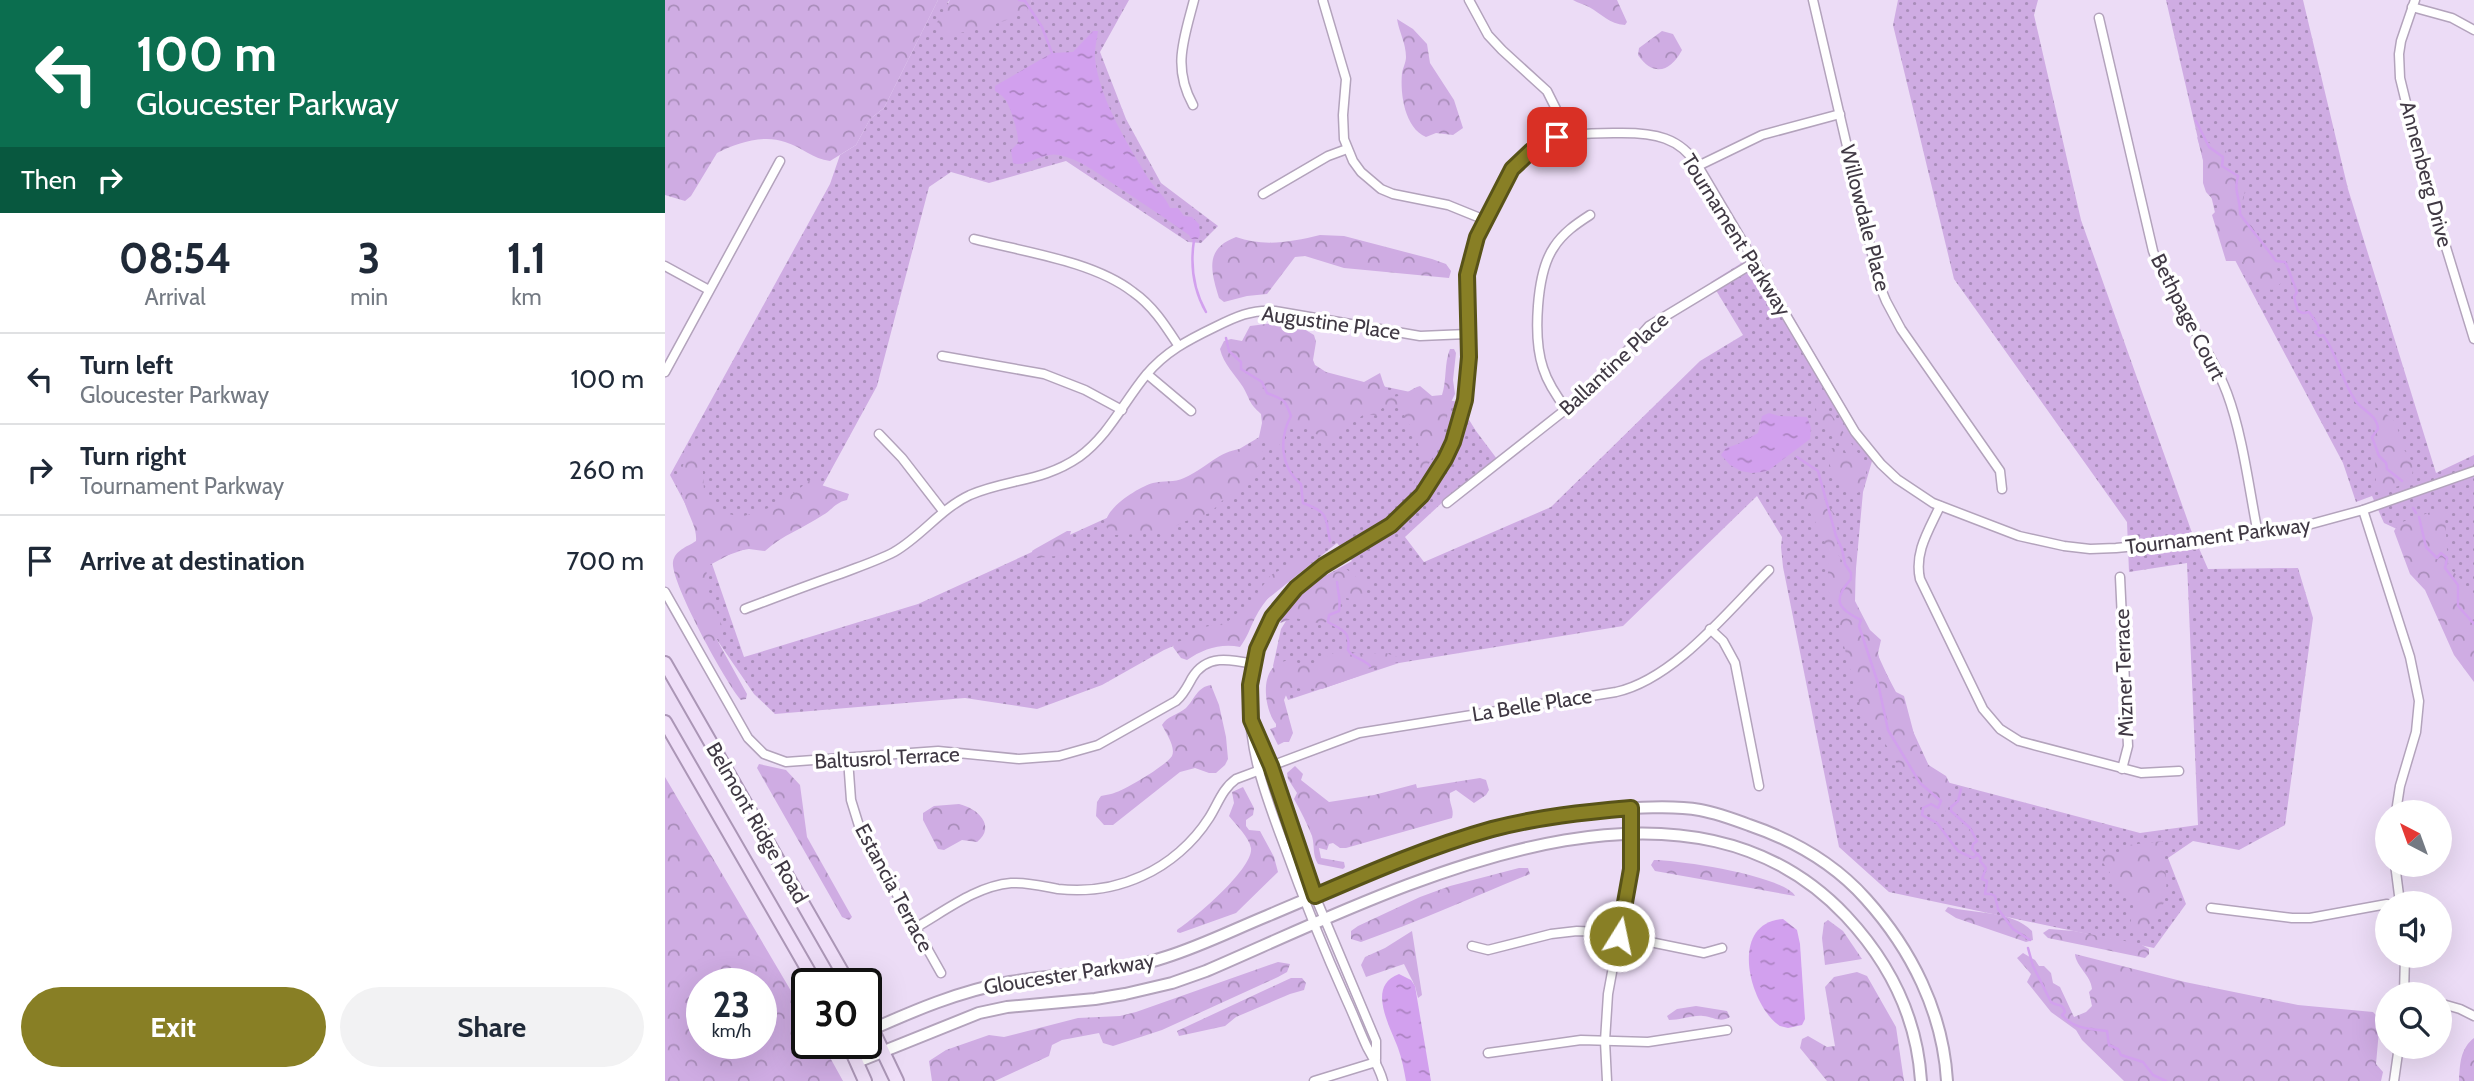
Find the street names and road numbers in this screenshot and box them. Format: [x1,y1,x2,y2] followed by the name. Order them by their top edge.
[2395,98,2458,250] street label: Annenberg Drive
[1835,142,1896,294] street label: Willowdale Place
[1676,149,1797,321] street label: Tournament Parkway
[2146,249,2231,384] street label: Bethpage Court
[1260,300,1402,345] street label: Augustine Place
[1554,307,1674,421] street label: Ballantine Place
[2124,512,2312,559] street label: Tournament Parkway
[2109,608,2138,738] street label: Mizner Terrace
[1470,683,1594,726] street label: La Belle Place
[701,738,814,908] street label: Belmont Ridge Road
[814,741,961,774] street label: Baltusrol Terrace
[850,819,939,956] street label: Estancia Terrace
[982,948,1156,999] street label: Gloucester Parkway

